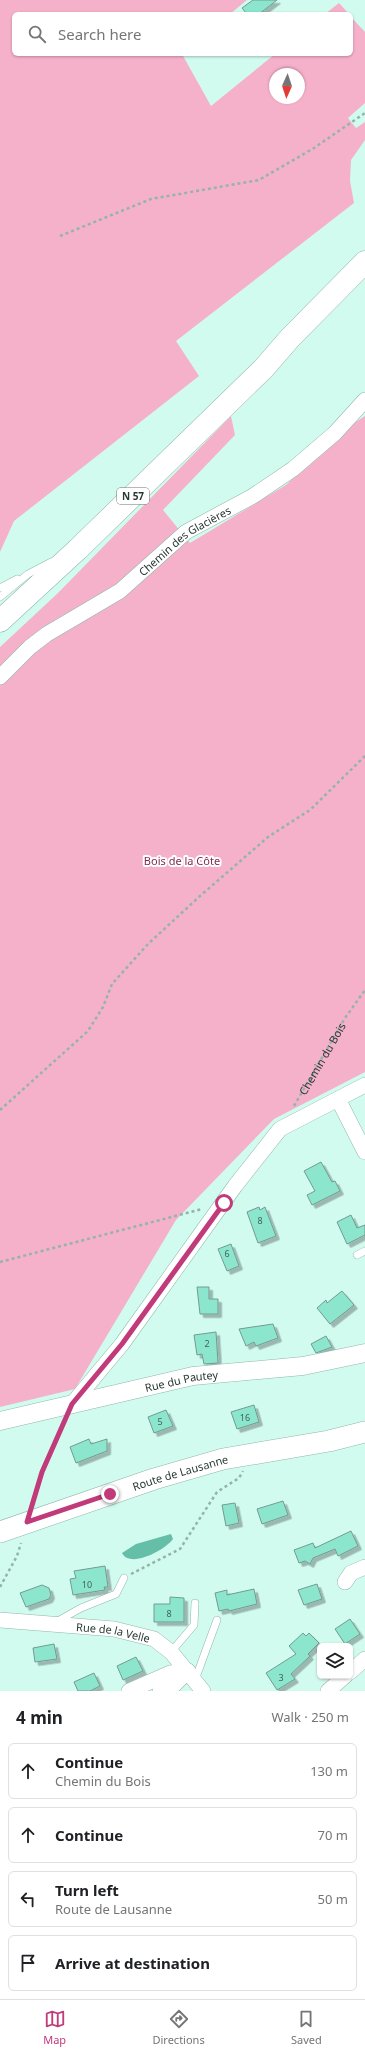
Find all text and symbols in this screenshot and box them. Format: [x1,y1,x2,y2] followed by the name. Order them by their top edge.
[12,12,353,56] search box
[26,23,48,45] icon: search
[58,24,141,44] text: Search here
[269,68,305,104] north arrow
[117,488,149,504] road number: N 57
[135,502,233,579] street label: Chemin des Glacières
[144,853,220,868] park label: Bois de la Côte
[295,1020,348,1097] street label: Chemin du Bois
[215,1194,233,1212] route start
[257,1214,263,1227] house number: 8
[224,1247,230,1260] house number: 6
[204,1337,210,1350] house number: 2
[143,1366,219,1395] street label: Rue du Pautey
[240,1411,250,1424] house number: 16
[157,1415,163,1428] house number: 5
[130,1451,229,1493] street label: Route de Lausanne
[101,1485,119,1503] route end
[82,1578,92,1591] house number: 10
[166,1607,172,1620] house number: 8
[76,1619,152,1645] street label: Rue de la Velle
[317,1643,353,1679] map controls
[317,1643,353,1679] button: layers
[278,1671,284,1684] house number: 3
[16,1706,63,1729] text: 4 min
[271,1708,349,1726] text: Walk · 250 m
[55,1752,123,1772] text: Continue
[17,1760,39,1782] icon: ahead
[310,1762,348,1780] text: 130 m
[55,1772,151,1790] text: Chemin du Bois
[17,1824,39,1846] icon: ahead
[55,1825,123,1845] text: Continue
[318,1826,348,1844] text: 70 m
[55,1880,119,1900] text: Turn left
[17,1888,39,1910] icon: left
[318,1890,348,1908] text: 50 m
[55,1900,172,1918] text: Route de Lausanne
[17,1952,39,1974] icon: arrive
[55,1953,210,1973] text: Arrive at destination
[43,2008,66,2047] tab: Map
[152,2008,205,2047] tab: Directions
[291,2008,322,2047] tab: Saved

